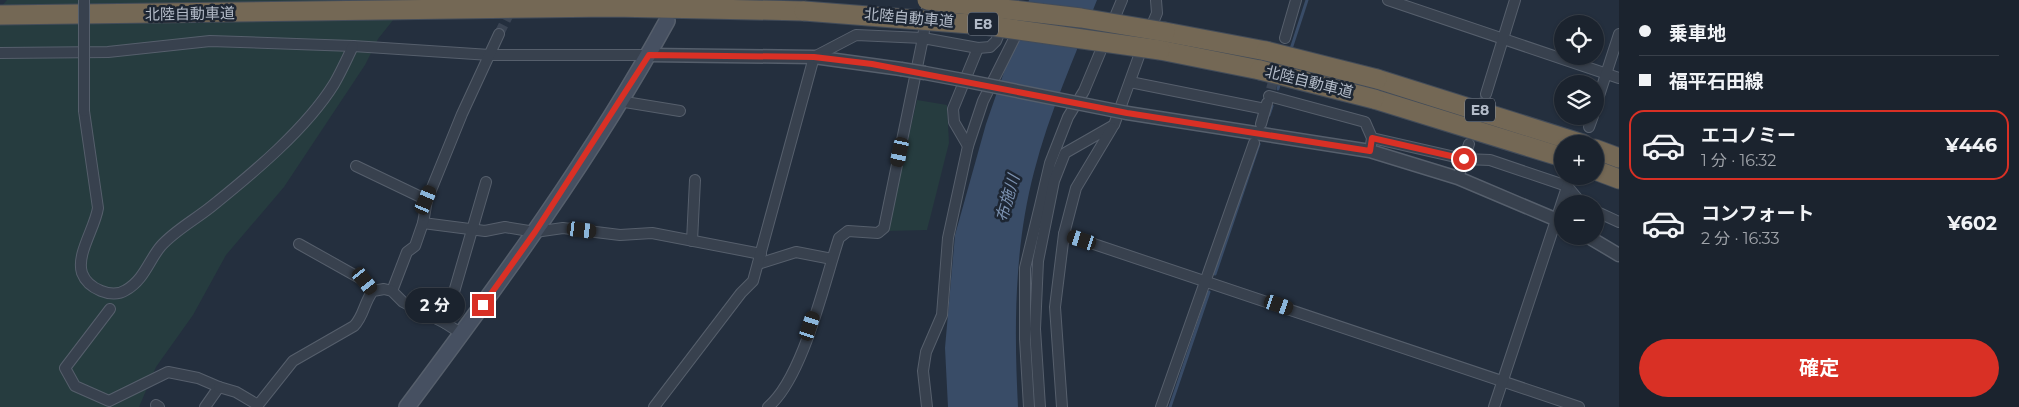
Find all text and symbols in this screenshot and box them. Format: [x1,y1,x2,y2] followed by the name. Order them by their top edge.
[145,3,235,24] street label: 北陸自動車道
[863,4,955,31] street label: 北陸自動車道
[968,12,998,36] road number: E8
[1554,15,1604,245] map controls
[1554,15,1604,65] button: locate
[1669,22,1726,45] text: 乗車地
[1263,61,1355,102] street label: 北陸自動車道
[1669,70,1764,93] text: 福平石田線
[1554,75,1604,125] button: layers
[1465,98,1495,122] road number: E8
[1641,123,1686,168] icon: car
[1701,124,1796,147] text: エコノミー
[1945,134,1997,157] text: ¥446
[1554,135,1604,185] button: +
[889,136,910,168] car
[1453,148,1475,170] route start
[1701,151,1776,170] text: 1 分 · 16:32
[992,171,1024,224] water label: 布施川
[413,183,438,217] car
[1554,195,1604,245] button: −
[1641,201,1686,246] icon: car
[1701,202,1814,225] text: コンフォート
[1947,212,1997,235] text: ¥602
[566,221,597,239] car
[1065,228,1098,252] car
[1701,229,1780,248] text: 2 分 · 16:33
[349,265,380,297] car
[406,288,466,322] callout: 2 分
[1262,293,1295,317] car
[472,294,494,316] route end
[420,296,450,315] text: 2 分
[798,309,821,343] car
[1639,339,1999,397] button: 確定

